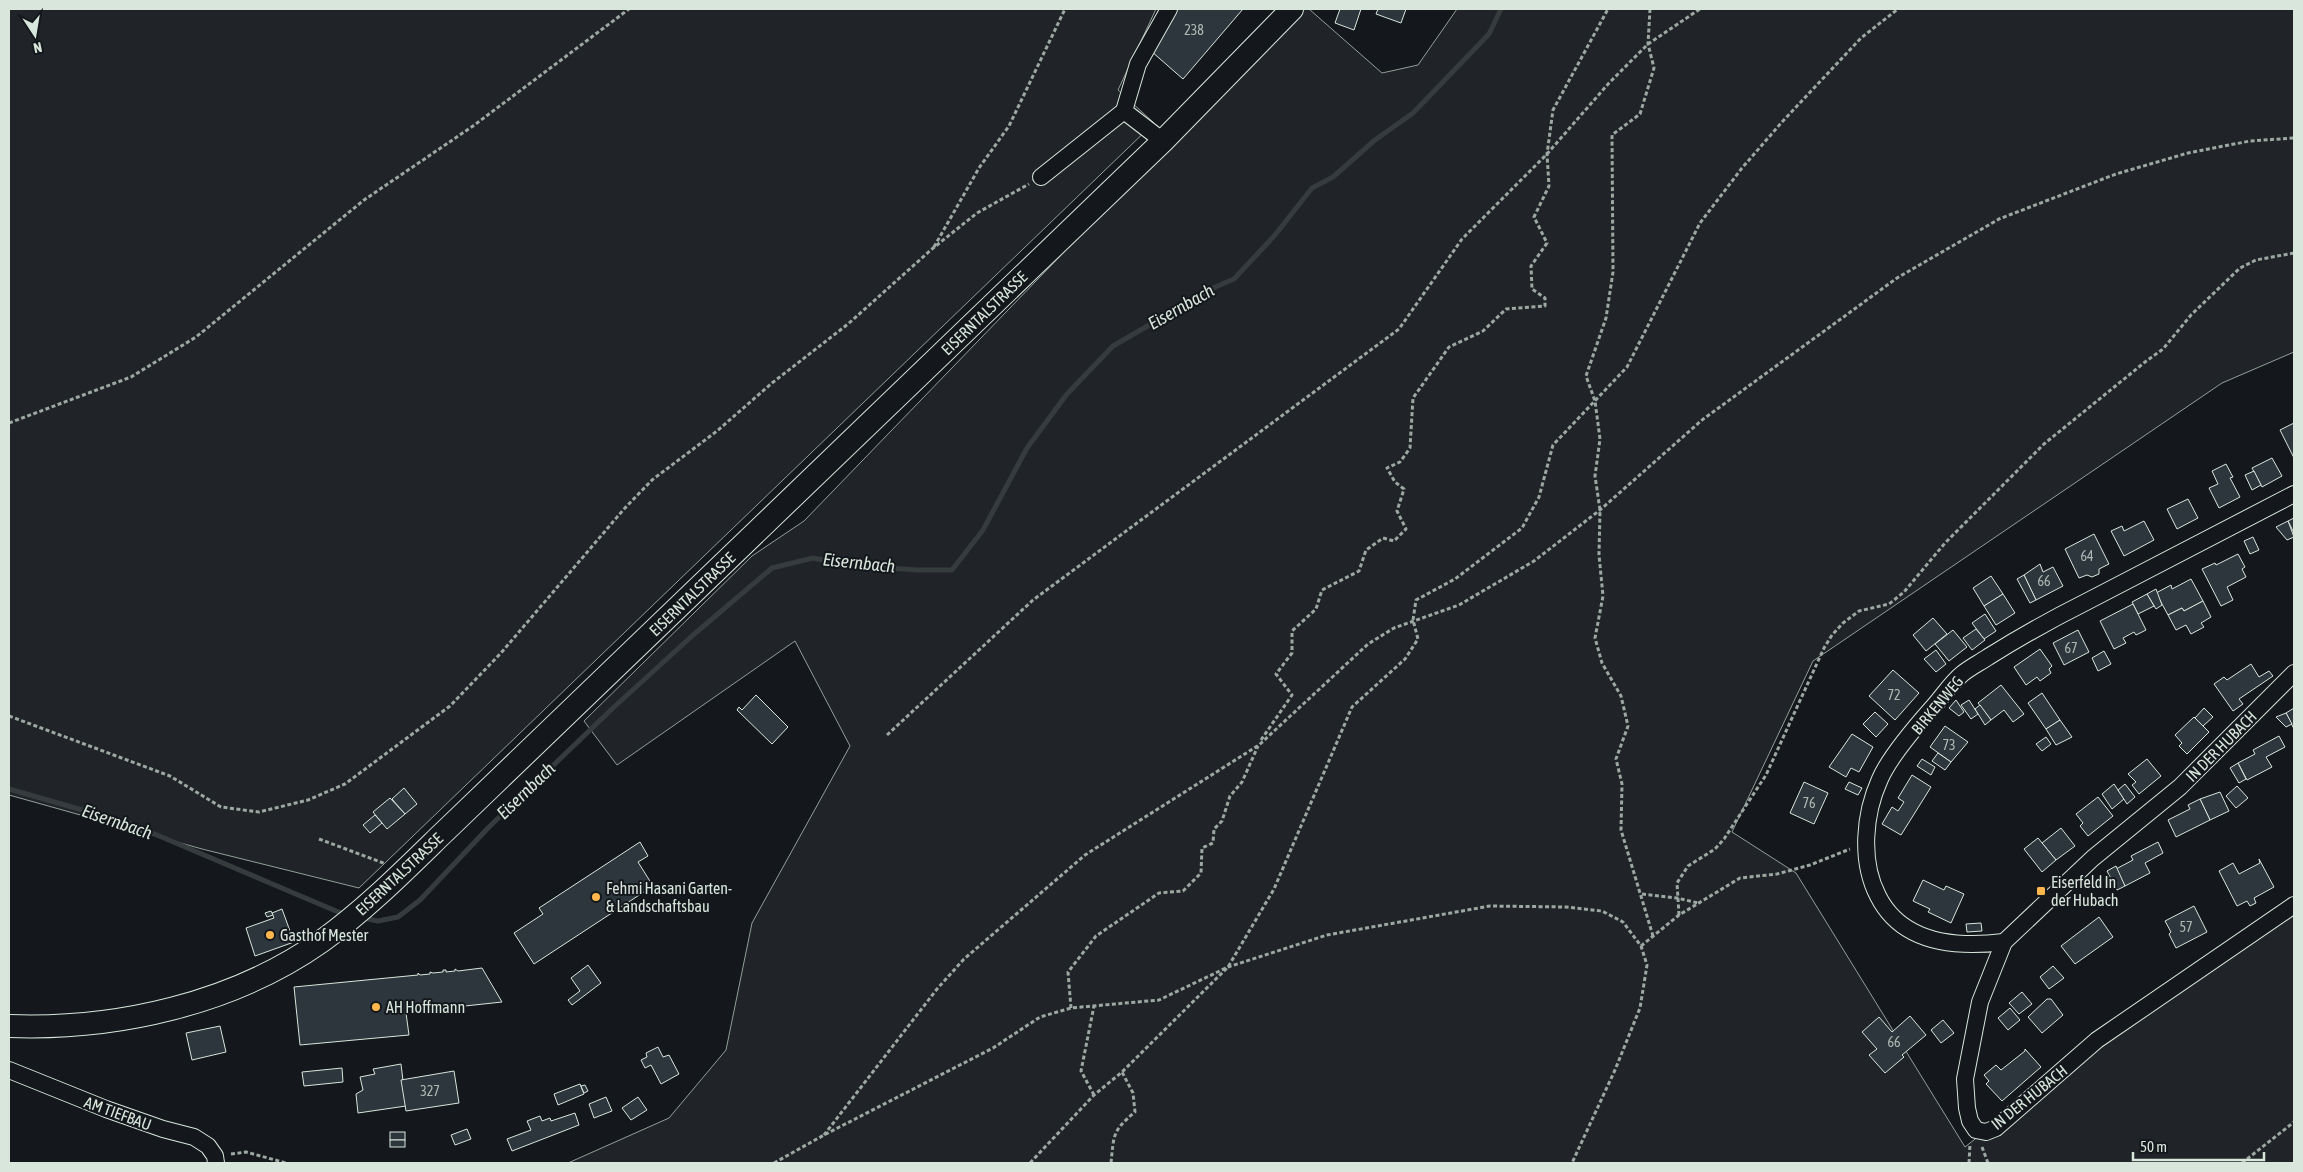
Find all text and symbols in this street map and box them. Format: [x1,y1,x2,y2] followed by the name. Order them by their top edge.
[10,10,60,60] north arrow
[1184,22,1204,38] house number: 238
[32,39,43,56] text: N
[937,267,1031,358] street label: EISERNTALSTRASSE
[1144,279,1218,334] water label: Eisernbach
[645,548,739,639] street label: EISERNTALSTRASSE
[822,548,897,577] water label: Eisernbach
[2080,548,2094,564] house number: 64
[2037,573,2051,589] house number: 66
[2064,640,2078,656] house number: 67
[1907,672,1967,738] street label: BIRKENWEG
[1887,687,1901,703] house number: 72
[2182,707,2260,785] street label: IN DER HUBACH
[1942,737,1956,753] house number: 73
[492,758,559,823] water label: Eisernbach
[1802,795,1816,811] house number: 76
[79,800,155,843] water label: Eisernbach
[352,829,446,919] street label: EISERNTALSTRASSE
[2051,873,2119,909] place label: Eiserfeld In der Hubach
[606,879,732,915] place label: Fehmi Hasani Garten- & Landschaftsbau
[2035,885,2047,897] marker: Eiserfeld In der Hubach
[590,891,602,903] marker: Fehmi Hasani Garten- & Landschaftsbau
[2179,919,2193,935] house number: 57
[280,926,368,944] place label: Gasthof Mester
[264,929,276,941] marker: Gasthof Mester
[386,998,465,1016] place label: AH Hoffmann
[370,1001,382,1013] marker: AH Hoffmann
[1887,1034,1901,1050] house number: 66
[1987,1061,2071,1133] street label: IN DER HUBACH
[420,1083,440,1099] house number: 327
[82,1093,154,1133] street label: AM TIEFBAU
[2133,1130,2264,1162] scale bar
[2140,1138,2167,1155] text: 50 m

